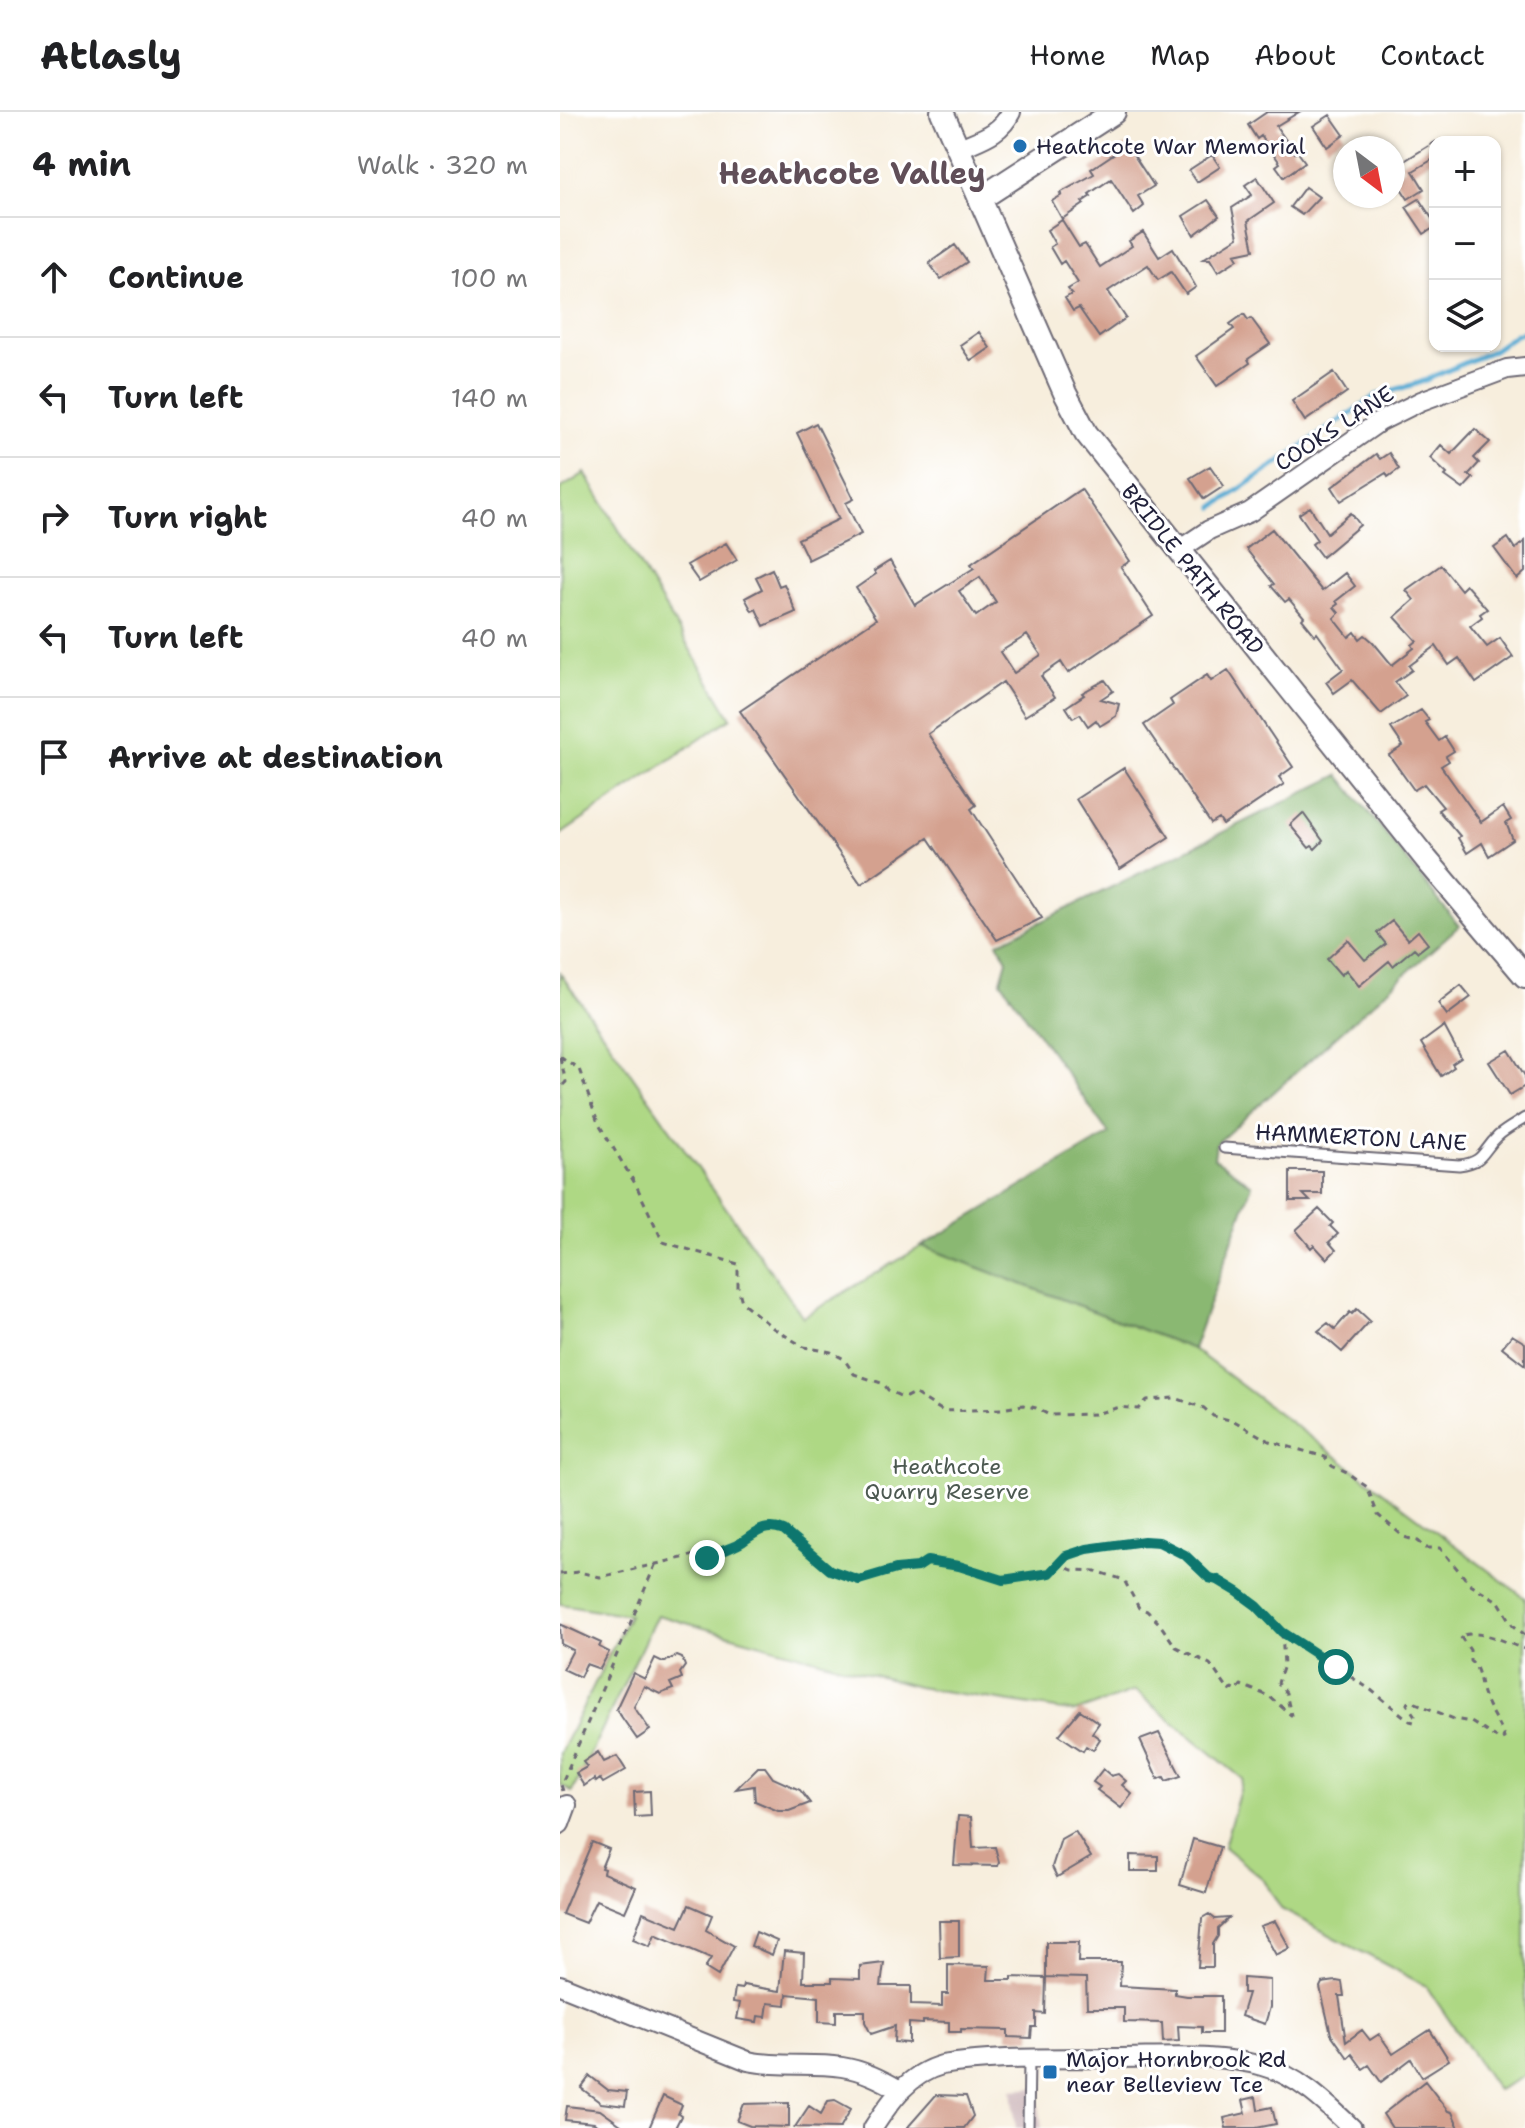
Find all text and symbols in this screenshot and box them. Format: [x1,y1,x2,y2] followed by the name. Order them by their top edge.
[40,30,182,81] text: Atlasly
[1029,36,1106,74] text: Home
[1150,36,1210,74] text: Map
[1254,36,1336,74] text: About
[1380,36,1485,74] text: Contact
[1036,132,1306,161] place label: Heathcote War Memorial
[1333,136,1405,208] north arrow
[1429,136,1501,352] map controls
[1429,136,1501,208] button: +
[1011,137,1029,155] marker: Heathcote War Memorial
[32,141,131,187] text: 4 min
[357,147,528,182] text: Walk · 320 m
[718,153,986,194] district label: Heathcote Valley
[1429,208,1501,280] button: −
[32,255,76,299] icon: ahead
[108,257,244,298] text: Continue
[450,260,528,295] text: 100 m
[1429,280,1501,352] button: layers
[32,375,76,419] icon: left
[108,377,243,418] text: Turn left
[1269,379,1399,478] street label: COOKS LANE
[451,380,528,415] text: 140 m
[1115,478,1271,661] street label: BRIDLE PATH ROAD
[32,495,76,539] icon: right
[108,497,267,538] text: Turn right
[461,500,528,535] text: 40 m
[32,615,76,659] icon: left
[108,617,243,658] text: Turn left
[461,620,528,655] text: 40 m
[32,735,76,779] icon: arrive
[108,737,443,778] text: Arrive at destination
[1254,1117,1468,1158] street label: HAMMERTON LANE
[864,1452,1030,1506] park label: Heathcote Quarry Reserve
[689,1540,725,1576] route end
[1318,1649,1354,1685] route start
[1066,2045,1287,2099] place label: Major Hornbrook Rd near Belleview Tce
[1041,2063,1059,2081] marker: Major Hornbrook Rd near Belleview Tce

